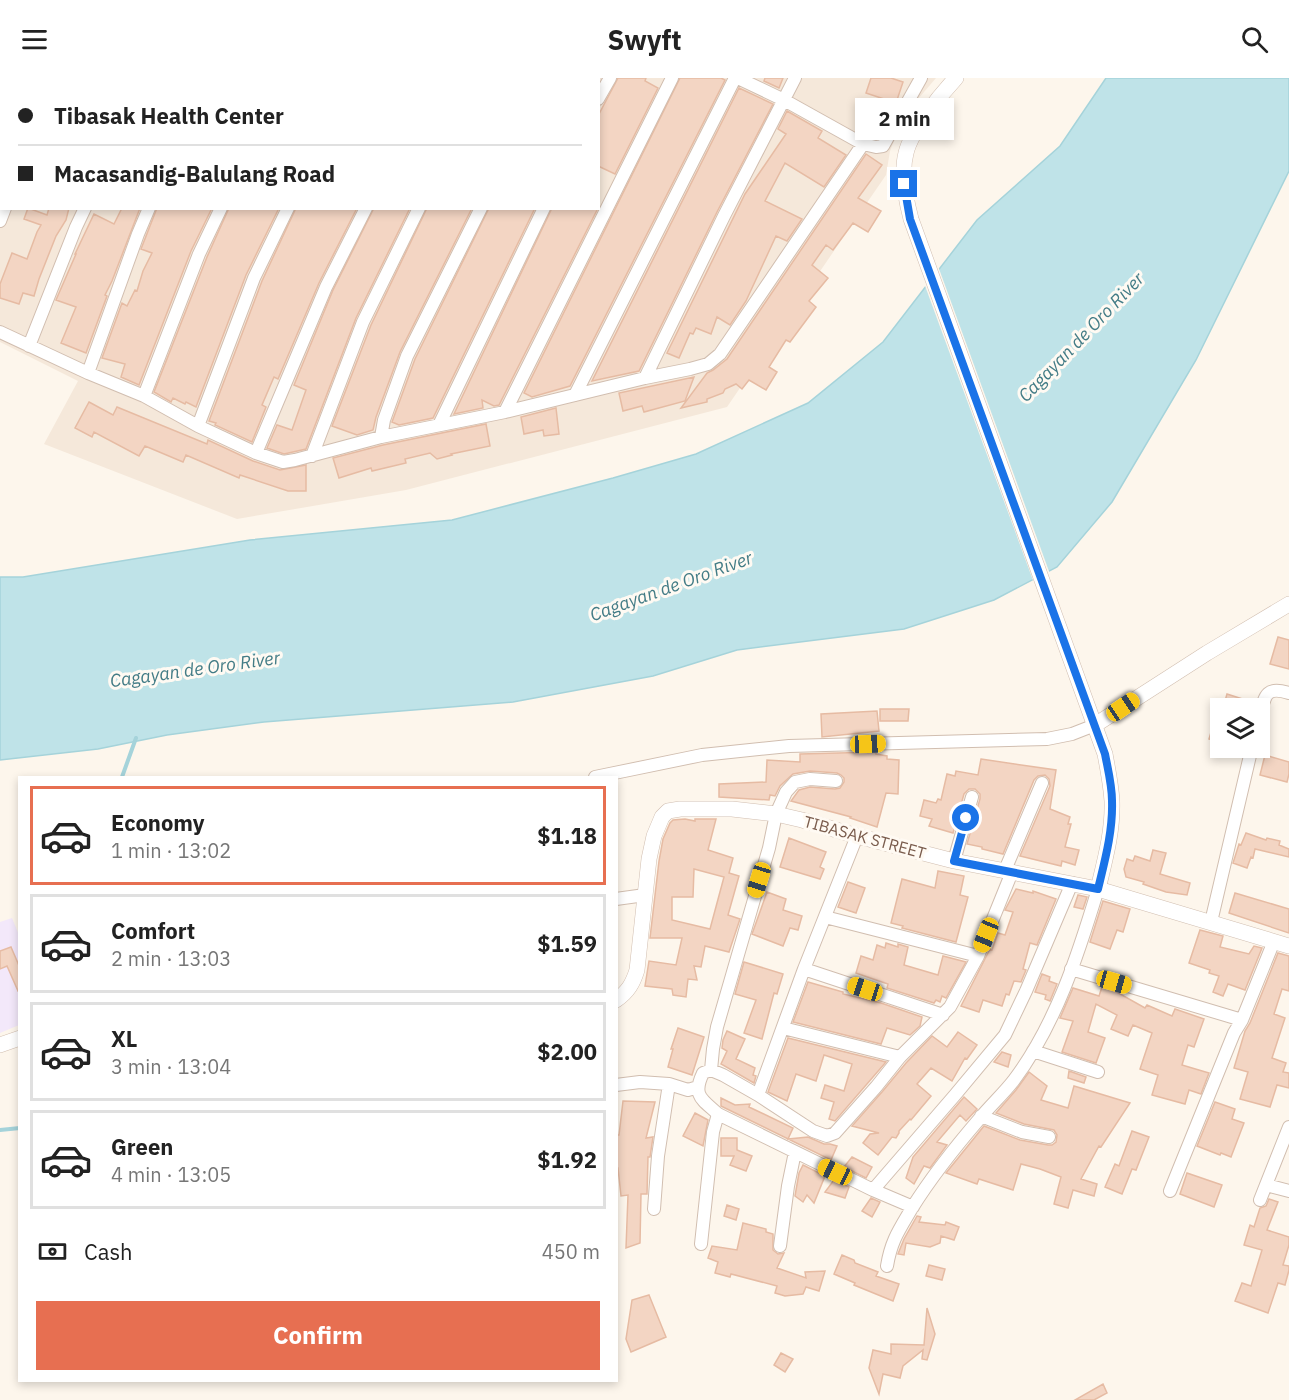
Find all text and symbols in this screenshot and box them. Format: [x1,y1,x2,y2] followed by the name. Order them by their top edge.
[607,22,682,57] text: Swyft
[18,23,51,56] icon: menu
[1238,23,1271,56] icon: search
[854,97,954,139] callout: 2 min
[54,101,284,130] text: Tibasak Health Center
[878,105,931,132] text: 2 min
[54,159,335,188] text: Macasandig-Balulang Road
[890,170,917,197] route end
[1013,267,1149,407] water label: Cagayan de Oro River
[587,546,756,626] water label: Cagayan de Oro River
[109,646,282,692] water label: Cagayan de Oro River
[1103,689,1143,725] car
[1210,698,1270,758] map controls
[1210,698,1270,758] button: layers
[850,734,886,754] car
[952,804,979,831] route start
[111,808,205,837] text: Economy
[39,809,93,863] icon: car
[802,811,928,863] street label: TIBASAK STREET
[537,821,597,850] text: $1.18
[111,837,231,864] text: 1 min · 13:02
[745,860,773,900] car
[971,915,1001,955] car
[111,916,195,945] text: Comfort
[39,917,93,971] icon: car
[537,929,597,958] text: $1.59
[111,945,231,972] text: 2 min · 13:03
[1094,968,1134,996] car
[845,975,885,1003] car
[111,1024,137,1053] text: XL
[39,1025,93,1079] icon: car
[537,1037,597,1066] text: $2.00
[111,1053,231,1080] text: 3 min · 13:04
[111,1132,173,1161] text: Green
[39,1133,93,1187] icon: car
[537,1145,597,1174] text: $1.92
[815,1156,855,1188] car
[111,1161,231,1188] text: 4 min · 13:05
[36,1235,69,1268] icon: cash
[84,1237,133,1266] text: Cash
[542,1238,600,1265] text: 450 m
[36,1301,600,1370] button: Confirm

